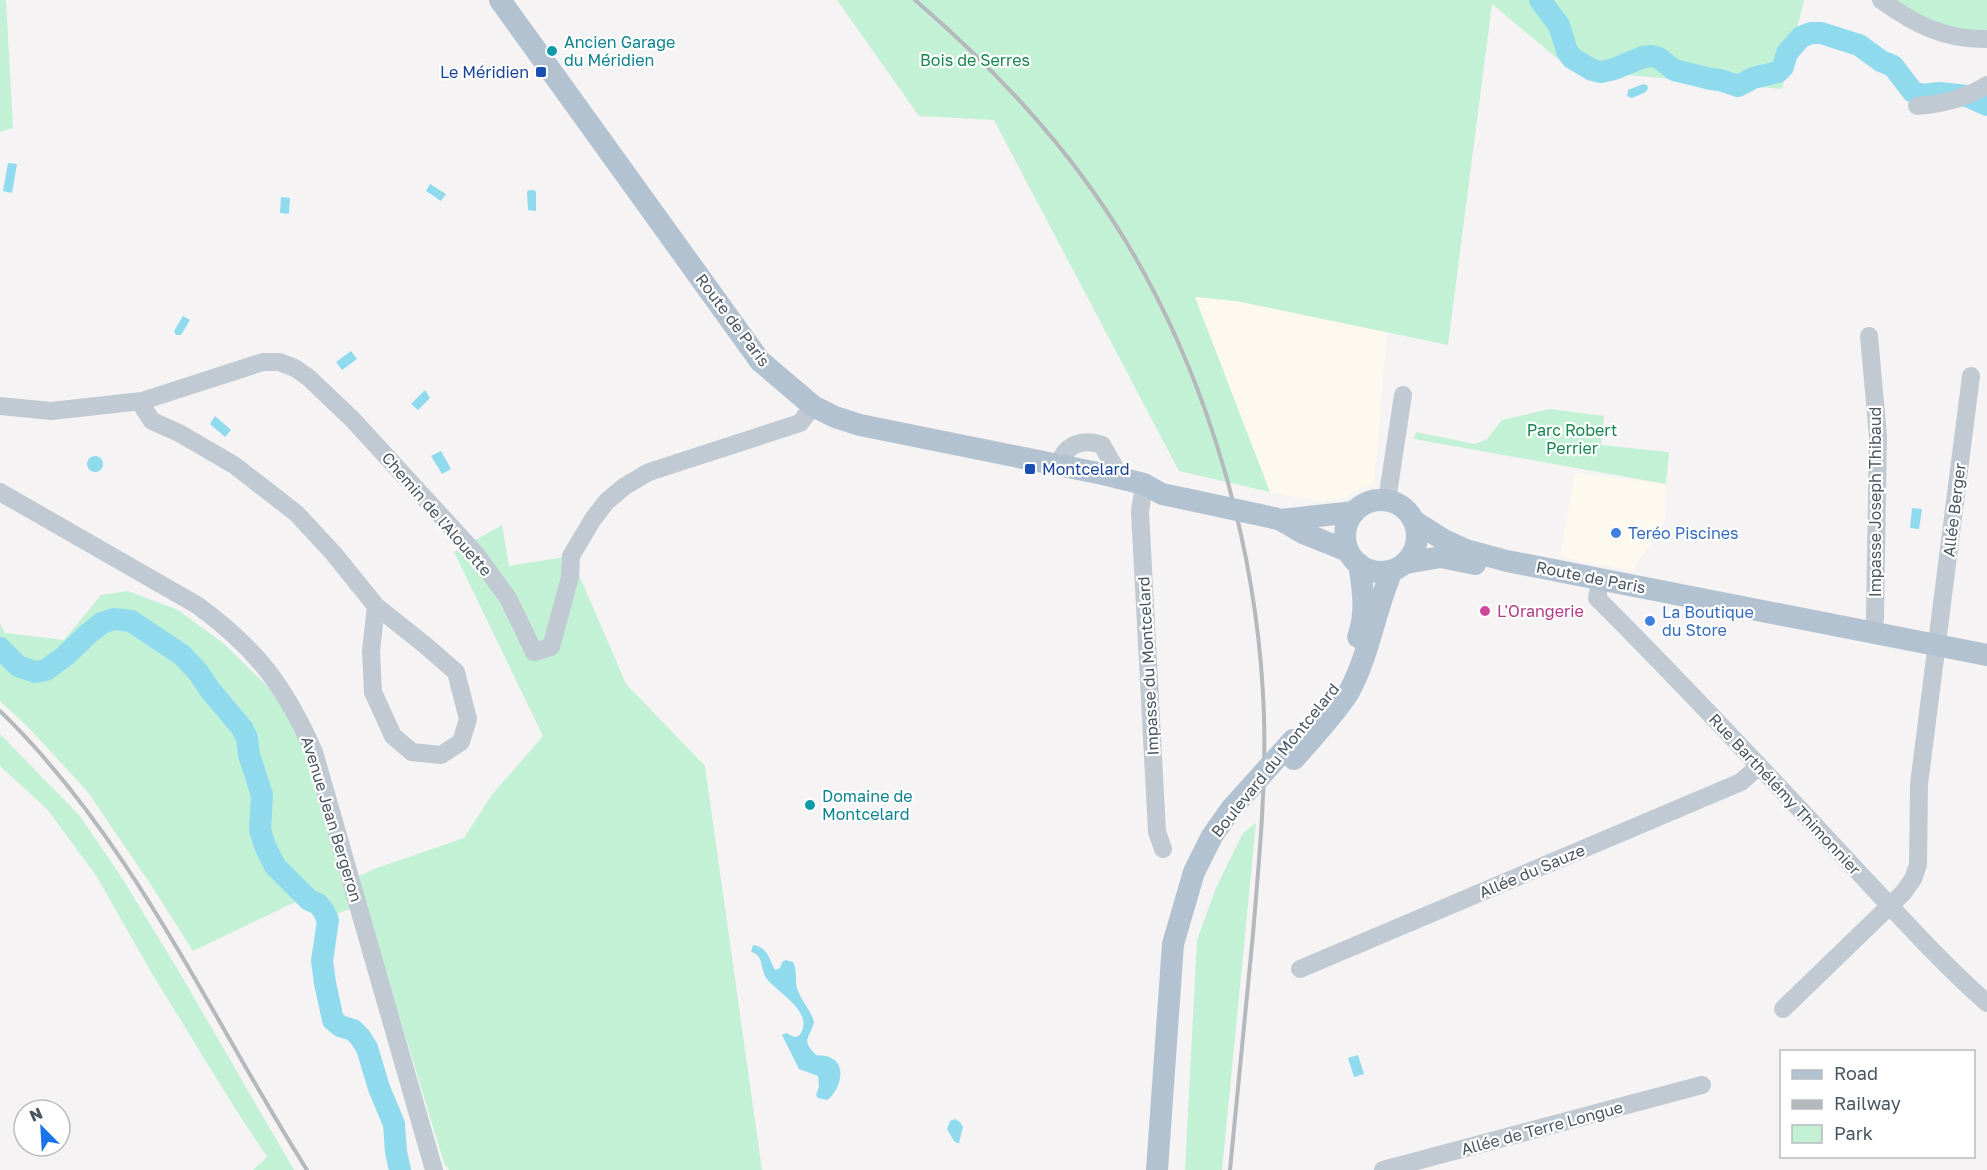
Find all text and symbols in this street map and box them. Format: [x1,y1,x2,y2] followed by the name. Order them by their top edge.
[564,32,675,70] place label: Ancien Garage du Méridien
[545,44,559,58] marker: Ancien Garage du Méridien
[920,50,1030,70] park label: Bois de Serres
[440,62,529,82] place label: Le Méridien
[534,65,548,79] marker: Le Méridien
[692,270,774,370] street label: Route de Paris
[1865,407,1885,597] street label: Impasse Joseph Thibaud
[1527,420,1617,458] park label: Parc Robert Perrier
[378,448,496,580] street label: Chemin de l'Alouette
[1042,459,1130,479] place label: Montcelard
[1023,462,1037,476] marker: Montcelard
[1938,462,1970,558] street label: Allée Berger
[1628,523,1739,543] place label: Teréo Piscines
[1609,526,1623,540] marker: Teréo Piscines
[1535,557,1647,597] street label: Route de Paris
[1133,576,1163,756] street label: Impasse du Montcelard
[1497,601,1584,621] place label: L'Orangerie
[1662,602,1754,640] place label: La Boutique du Store
[1478,604,1492,618] marker: L'Orangerie
[1643,614,1657,628] marker: La Boutique du Store
[1207,679,1343,841] street label: Boulevard du Montcelard
[1705,709,1865,879] street label: Rue Barthélémy Thimonnier
[297,734,367,904] street label: Avenue Jean Bergeron
[822,786,913,824] place label: Domaine de Montcelard
[803,798,817,812] marker: Domaine de Montcelard
[1476,840,1588,902] street label: Allée du Sauze
[1780,1050,1975,1158] legend
[1834,1062,1878,1084] text: Road
[1834,1092,1901,1114] text: Railway
[1459,1097,1625,1159] street label: Allée de Terre Longue
[12,1098,72,1158] north arrow
[26,1103,46,1126] text: N
[1834,1122,1873,1144] text: Park

